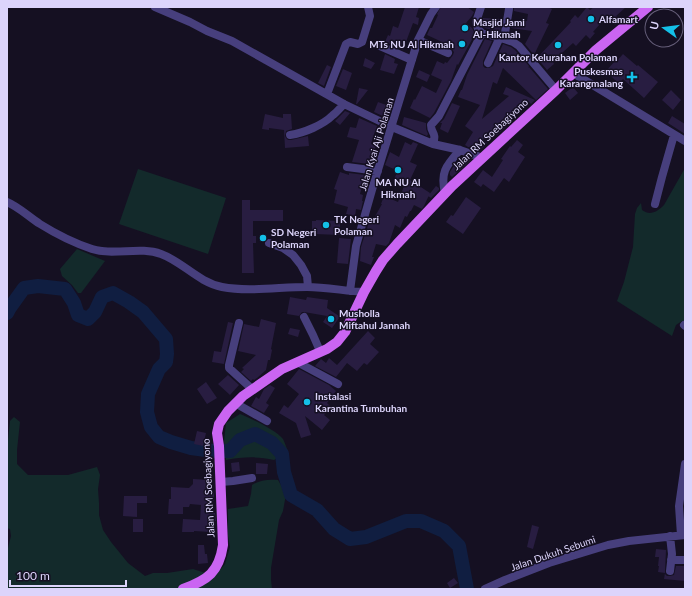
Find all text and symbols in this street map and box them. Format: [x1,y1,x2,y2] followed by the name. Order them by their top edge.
[644,8,684,48] north arrow
[598,13,638,25] place label: Alfamart
[586,14,596,24] marker: Alfamart
[472,16,525,40] place label: Masjid Jami Al-Hikmah
[647,20,661,31] text: U
[460,23,470,33] marker: Masjid Jami Al-Hikmah
[369,38,454,50] place label: MTs NU Al Hikmah
[457,39,467,49] marker: MTs NU Al Hikmah
[553,40,563,50] marker: Kantor Kelurahan Polaman
[499,51,618,63] place label: Kantor Kelurahan Polaman
[559,65,624,89] place label: Puskesmas Karangmalang
[626,71,638,83] marker: Puskesmas Karangmalang
[356,96,396,192] street label: Jalan Kyai Aji Polaman
[450,96,531,172] street label: Jalan RM Soebagiyono
[393,165,403,175] marker: MA NU Al Hikmah
[375,176,421,200] place label: MA NU Al Hikmah
[334,213,379,237] place label: TK Negeri Polaman
[321,220,331,230] marker: TK Negeri Polaman
[271,226,317,250] place label: SD Negeri Polaman
[258,233,268,243] marker: SD Negeri Polaman
[339,307,411,331] place label: Musholla Miftahul Jannah
[326,314,336,324] marker: Musholla Miftahul Jannah
[315,390,408,414] place label: Instalasi Karantina Tumbuhan
[302,397,312,407] marker: Instalasi Karantina Tumbuhan
[199,438,217,538] street label: Jalan RM Soebagiyono
[509,533,597,573] street label: Jalan Dukuh Sebumi
[10,562,126,588] scale bar
[16,568,50,583] text: 100 m

